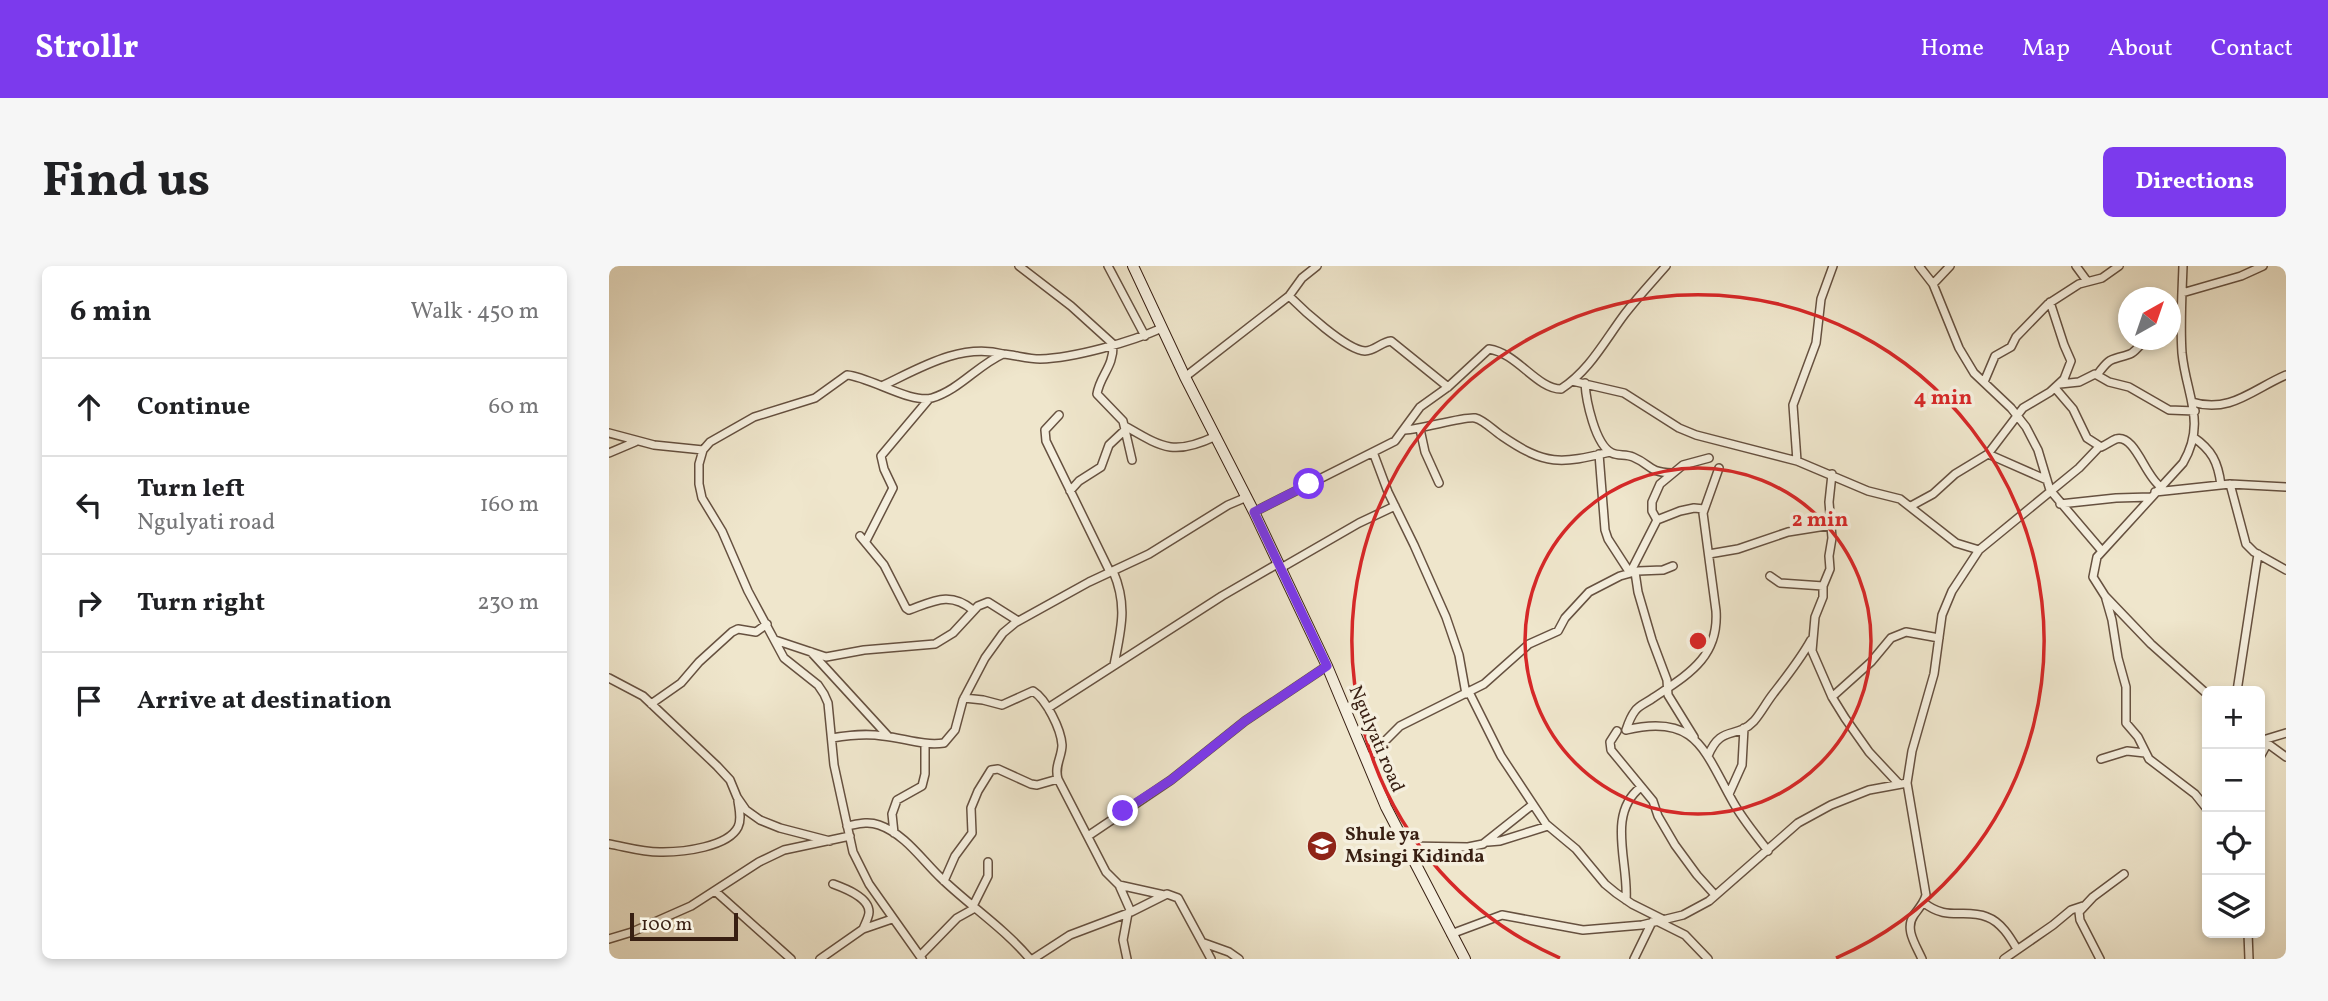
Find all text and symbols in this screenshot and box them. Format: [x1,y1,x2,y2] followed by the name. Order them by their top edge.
[35,26,138,72] text: Strollr
[1920,32,1984,66] text: Home
[2022,32,2070,66] text: Map
[2108,32,2173,66] text: About
[2211,32,2293,66] text: Contact
[2103,147,2286,217] button: Directions
[42,148,210,217] text: Find us
[2118,287,2181,350] north arrow
[70,291,152,333] text: 6 min
[411,296,539,328] text: Walk · 450 m
[1914,384,1972,413] text: 4 min
[70,388,108,426] icon: ahead
[137,389,250,425] text: Continue
[489,391,539,423] text: 60 m
[1293,468,1324,499] route start
[137,471,245,507] text: Turn left
[70,486,108,524] icon: left
[480,489,539,521] text: 160 m
[1792,506,1848,535] text: 2 min
[137,507,275,539] text: Ngulyati road
[70,584,108,622] icon: right
[137,585,265,621] text: Turn right
[477,587,539,619] text: 230 m
[1686,629,1710,653] centre of rings
[1342,681,1410,797] street label: Ngulyati road
[70,682,108,720] icon: arrive
[137,683,392,719] text: Arrive at destination
[2202,686,2265,938] map controls
[2202,686,2265,749] button: +
[2202,749,2265,812] button: −
[1107,795,1138,826] route end
[2202,812,2265,875] button: locate
[1345,822,1485,870] place label: Shule ya Msingi Kidinda
[1305,829,1339,863] school or university icon: Shule ya Msingi Kidinda
[2202,875,2265,938] button: layers
[630,910,739,942] scale bar
[641,912,692,938] text: 100 m

